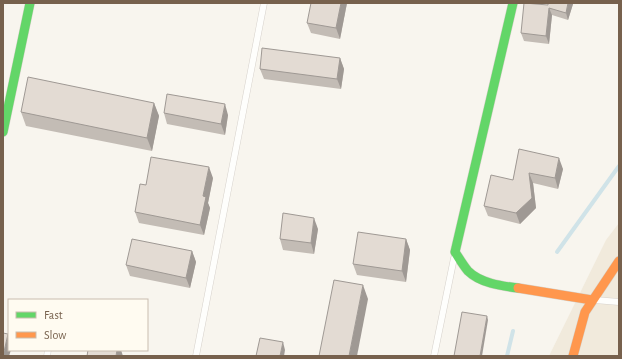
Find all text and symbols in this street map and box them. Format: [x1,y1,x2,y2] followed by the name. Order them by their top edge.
[8,299,148,351] legend
[44,309,63,321] text: Fast
[44,329,66,341] text: Slow

